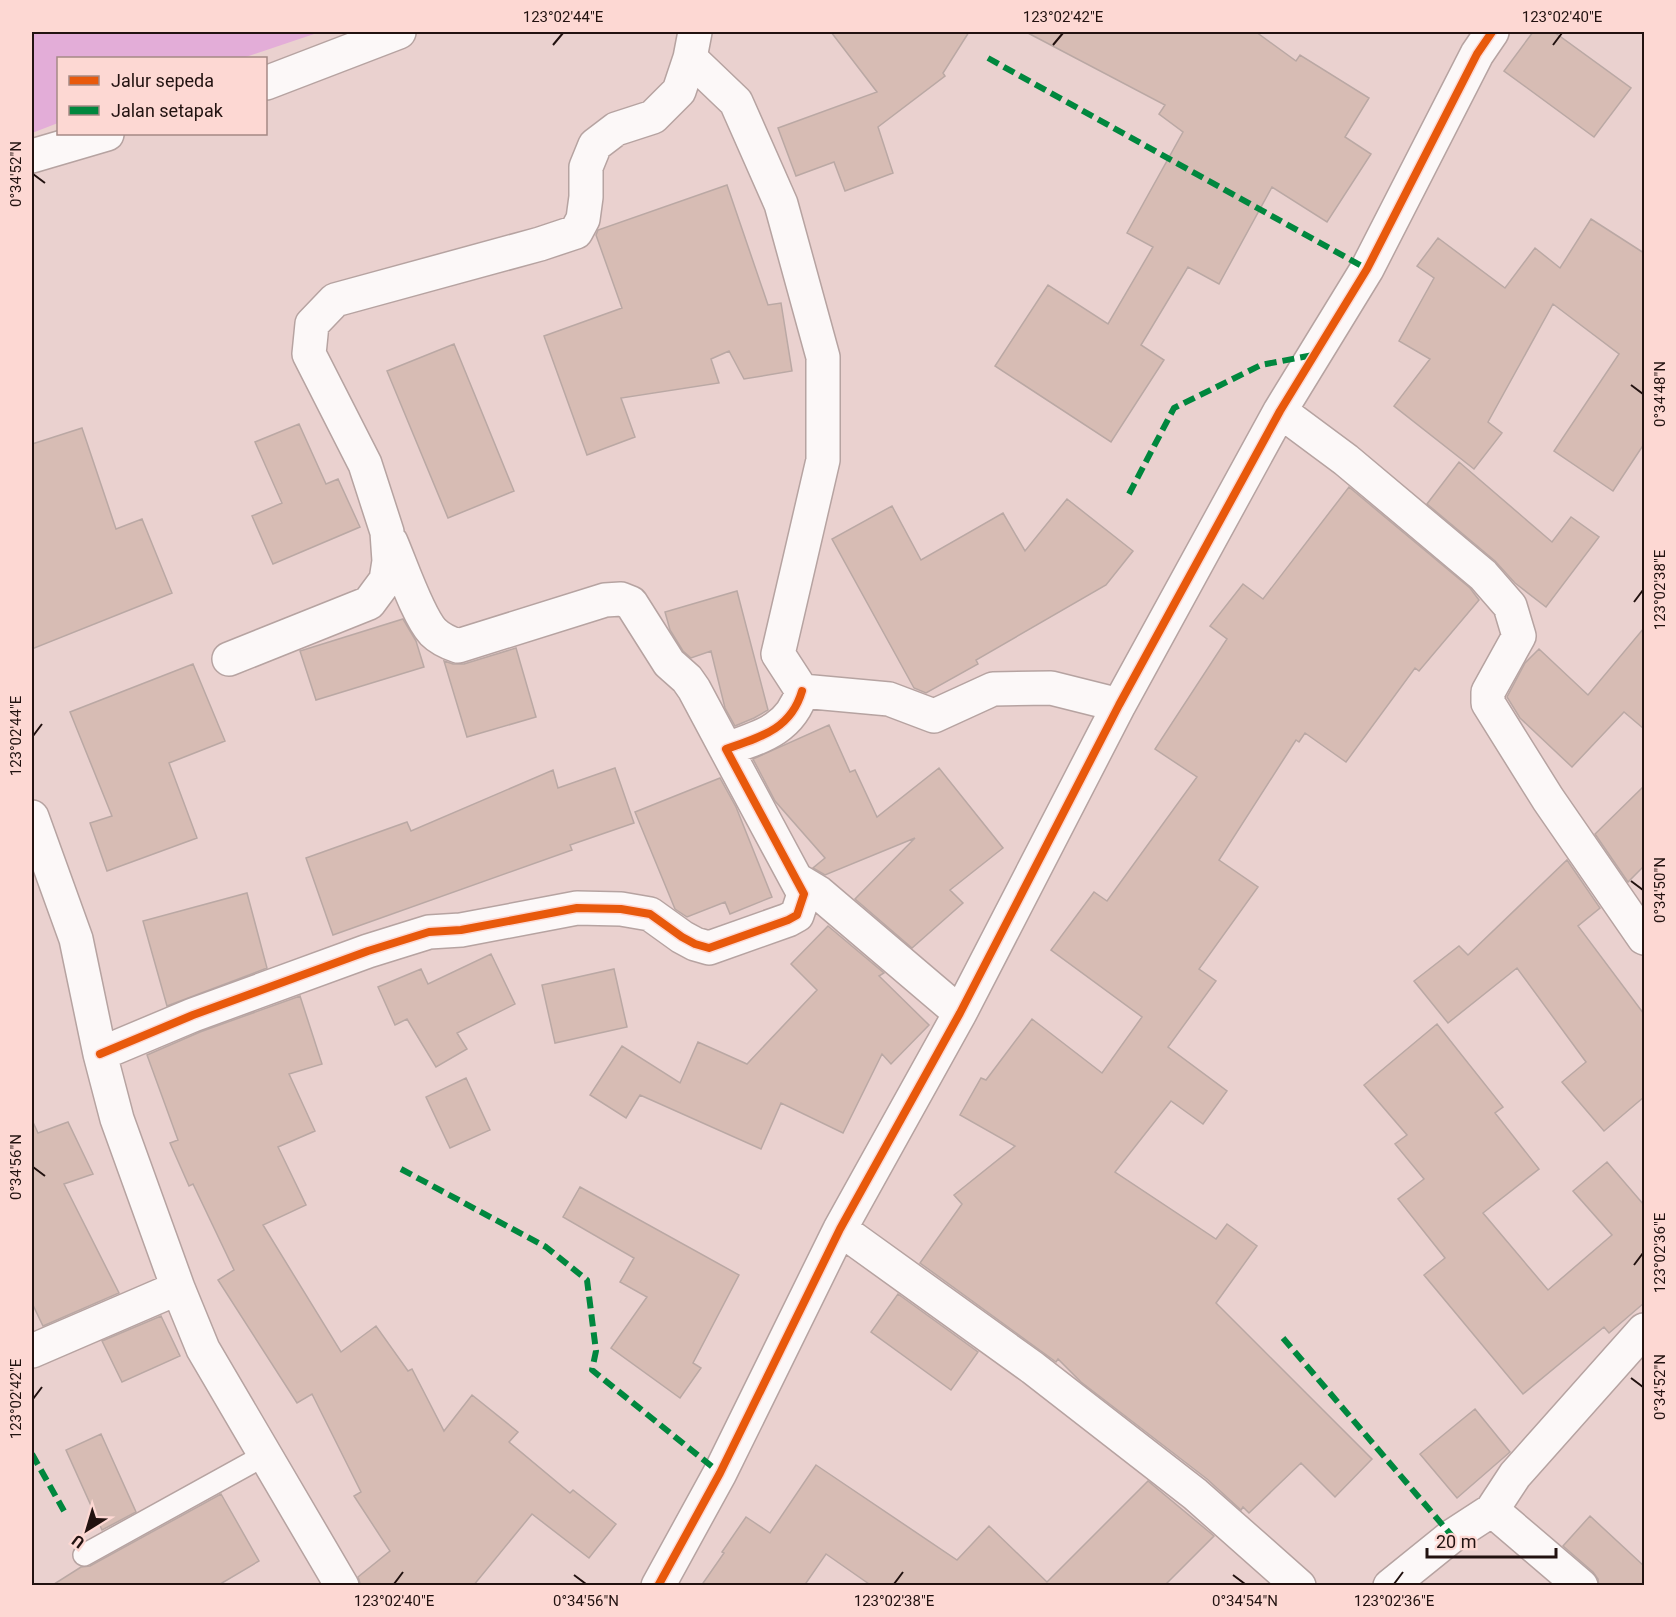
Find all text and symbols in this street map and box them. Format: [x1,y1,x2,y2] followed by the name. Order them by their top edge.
[523,8,604,26] text: 123°02'44"E
[1023,8,1104,26] text: 123°02'42"E
[1522,8,1603,26] text: 123°02'40"E
[57,57,267,135] legend
[111,70,214,91] text: Jalur sepeda
[111,100,224,121] text: Jalan setapak
[7,141,25,207] text: 0°34'52"N
[1651,361,1669,427] text: 0°34'48"N
[1651,549,1669,630] text: 123°02'38"E
[7,695,25,776] text: 123°02'44"E
[1651,857,1669,923] text: 0°34'50"N
[7,1134,25,1200] text: 0°34'56"N
[1651,1212,1669,1293] text: 123°02'36"E
[1651,1354,1669,1420] text: 0°34'52"N
[7,1358,25,1439] text: 123°02'42"E
[57,1500,117,1560] north arrow
[1427,1521,1556,1559] scale bar
[68,1531,88,1552] text: U
[1436,1531,1476,1552] text: 20 m
[354,1592,435,1610] text: 123°02'40"E
[553,1592,619,1610] text: 0°34'56"N
[854,1592,935,1610] text: 123°02'38"E
[1212,1592,1278,1610] text: 0°34'54"N
[1354,1592,1435,1610] text: 123°02'36"E

